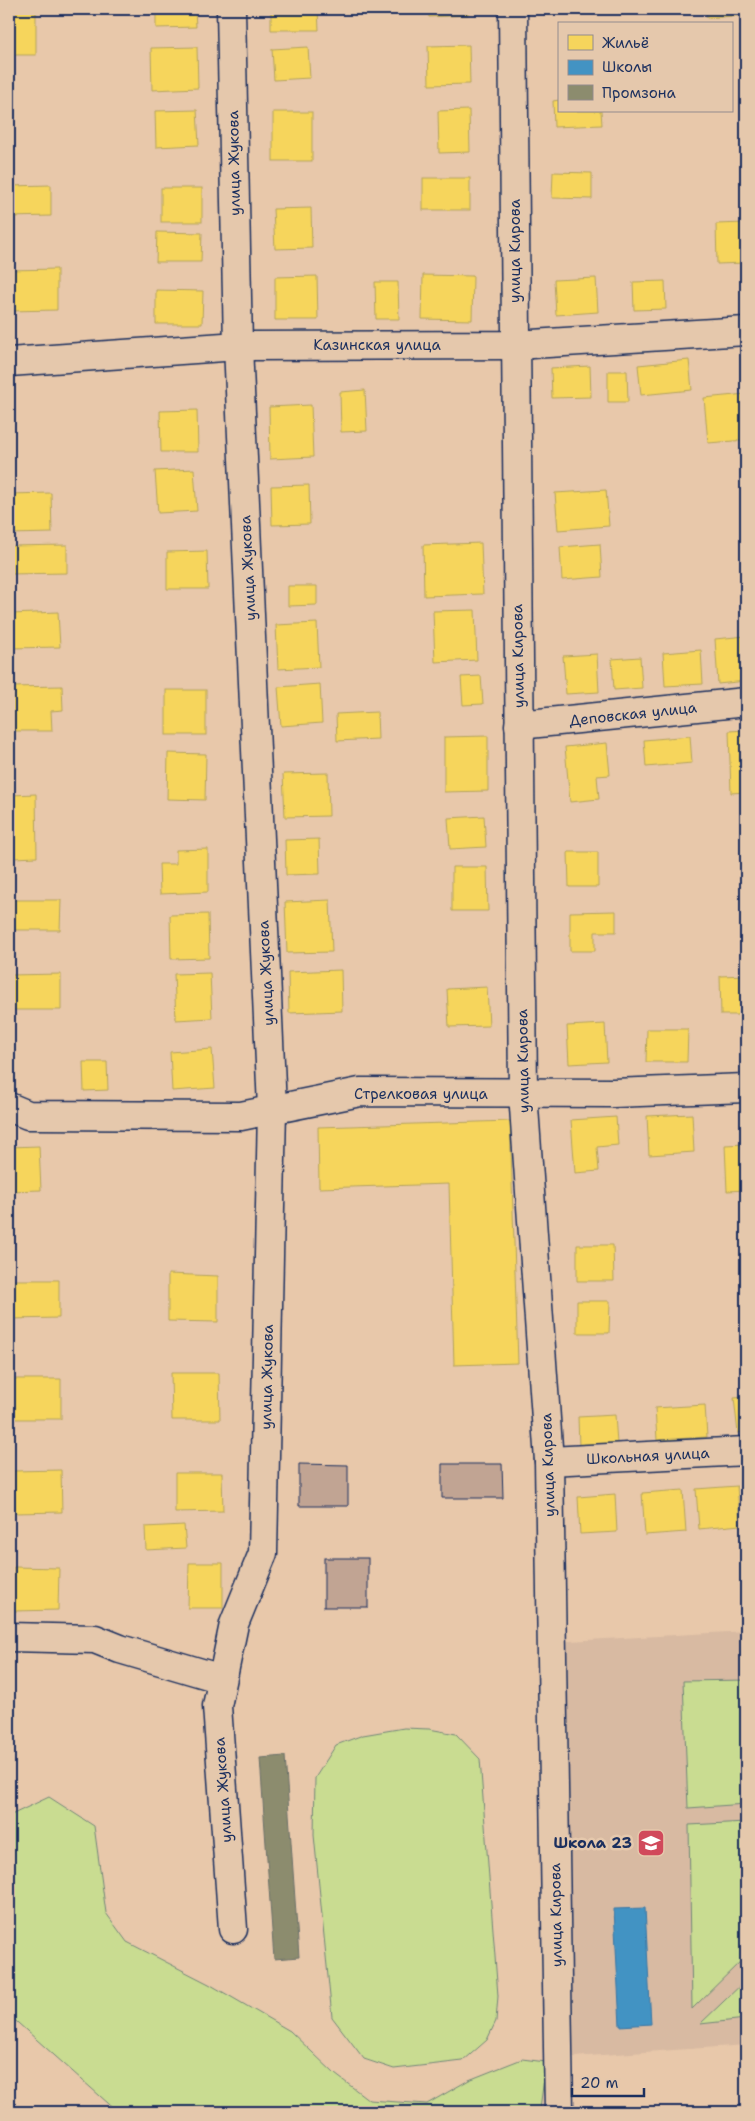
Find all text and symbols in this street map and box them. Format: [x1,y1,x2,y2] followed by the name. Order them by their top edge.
[558,22,732,112] legend
[602,33,649,53] text: Жильё
[602,57,652,77] text: Школы
[602,83,677,103] text: Промзона
[223,109,245,216] street label: улица Жукова
[505,198,525,303] street label: улица Кирова
[313,335,441,355] street label: Казинская улица
[235,514,261,621] street label: улица Жукова
[507,603,529,708] street label: улица Кирова
[568,697,698,731] street label: Деповская улица
[253,919,279,1026] street label: улица Жукова
[512,1008,534,1113] street label: улица Кирова
[354,1084,489,1104] street label: Стрелковая улица
[256,1323,278,1430] street label: улица Жукова
[536,1412,560,1517] street label: улица Кирова
[586,1443,711,1469] street label: Школьная улица
[209,1736,237,1843] street label: улица Жукова
[636,1828,666,1858] school or university icon: Школа 23
[553,1833,632,1853] place label: Школа 23
[545,1862,567,1967] street label: улица Кирова
[572,2066,645,2098] scale bar
[580,2073,619,2093] text: 20 m

